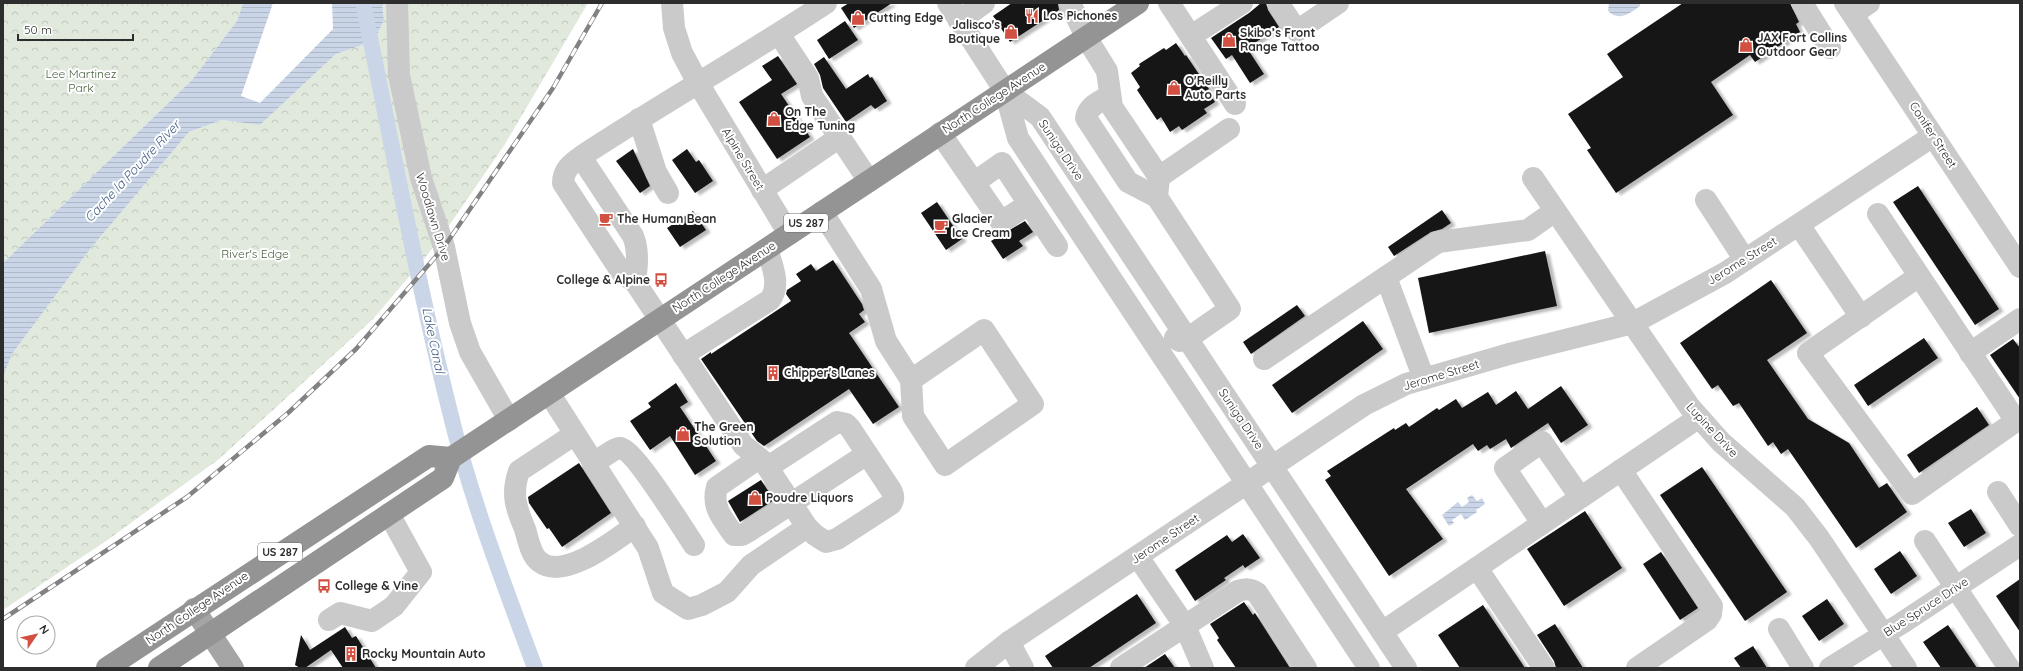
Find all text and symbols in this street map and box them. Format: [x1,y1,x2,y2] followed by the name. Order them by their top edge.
[1024,8,1040,24] restaurant icon: Los Pichones
[1043,8,1117,23] place label: Los Pichones
[850,10,866,26] shop icon: Cutting Edge
[869,10,943,25] place label: Cutting Edge
[18,16,133,42] scale bar
[948,17,1000,46] place label: Jalisco's Boutique
[24,22,52,37] text: 50 m
[1003,24,1019,40] shop icon: Jalisco's Boutique
[1240,25,1320,54] place label: Skibo’s Front Range Tattoo
[1757,30,1847,59] place label: JAX Fort Collins Outdoor Gear
[1221,32,1237,48] shop icon: Skibo’s Front Range Tattoo
[1738,37,1754,53] shop icon: JAX Fort Collins Outdoor Gear
[939,58,1048,137] street label: North College Avenue
[45,66,117,95] park label: Lee Martinez Park
[1185,73,1246,102] place label: O'Reilly Auto Parts
[1166,80,1182,96] shop icon: O'Reilly Auto Parts
[1906,99,1960,171] street label: Conifer Street
[785,104,855,133] place label: On The Edge Tuning
[766,111,782,127] shop icon: On The Edge Tuning
[81,116,184,225] water label: Cache la Poudre River
[1036,117,1087,183] street label: Suniga Drive
[719,125,768,193] street label: Alpine Street
[413,171,454,263] street label: Woodlawn Drive
[598,211,614,227] cafe icon: The Human Bean
[617,211,716,226] place label: The Human Bean
[952,211,1010,240] place label: Glacier Ice Cream
[784,214,828,232] road number: US 287
[933,218,949,234] cafe icon: Glacier Ice Cream
[1704,233,1779,288] street label: Jerome Street
[669,237,778,316] street label: North College Avenue
[221,246,289,261] park label: River's Edge
[556,272,650,287] place label: College & Alpine
[653,272,669,288] bus stop icon: College & Alpine
[419,306,449,376] water label: Lake Canal
[1401,356,1481,393] street label: Jerome Street
[765,365,781,381] building icon: Chipper's Lanes
[784,365,875,380] place label: Chipper's Lanes
[1216,386,1267,452] street label: Suniga Drive
[1683,399,1742,460] street label: Lupine Drive
[694,419,754,448] place label: The Green Solution
[675,426,691,442] shop icon: The Green Solution
[747,490,763,506] shop icon: Poudre Liquors
[766,490,853,505] place label: Poudre Liquors
[1128,510,1202,567] street label: Jerome Street
[258,543,302,561] road number: US 287
[143,568,251,647] street label: North College Avenue
[1881,573,1971,640] street label: Blue Spruce Drive
[316,578,332,594] bus stop icon: College & Vine
[335,578,418,593] place label: College & Vine
[16,615,56,655] north arrow
[36,622,52,637] text: N
[343,646,359,662] building icon: Rocky Mountain Auto
[362,646,486,661] place label: Rocky Mountain Auto

